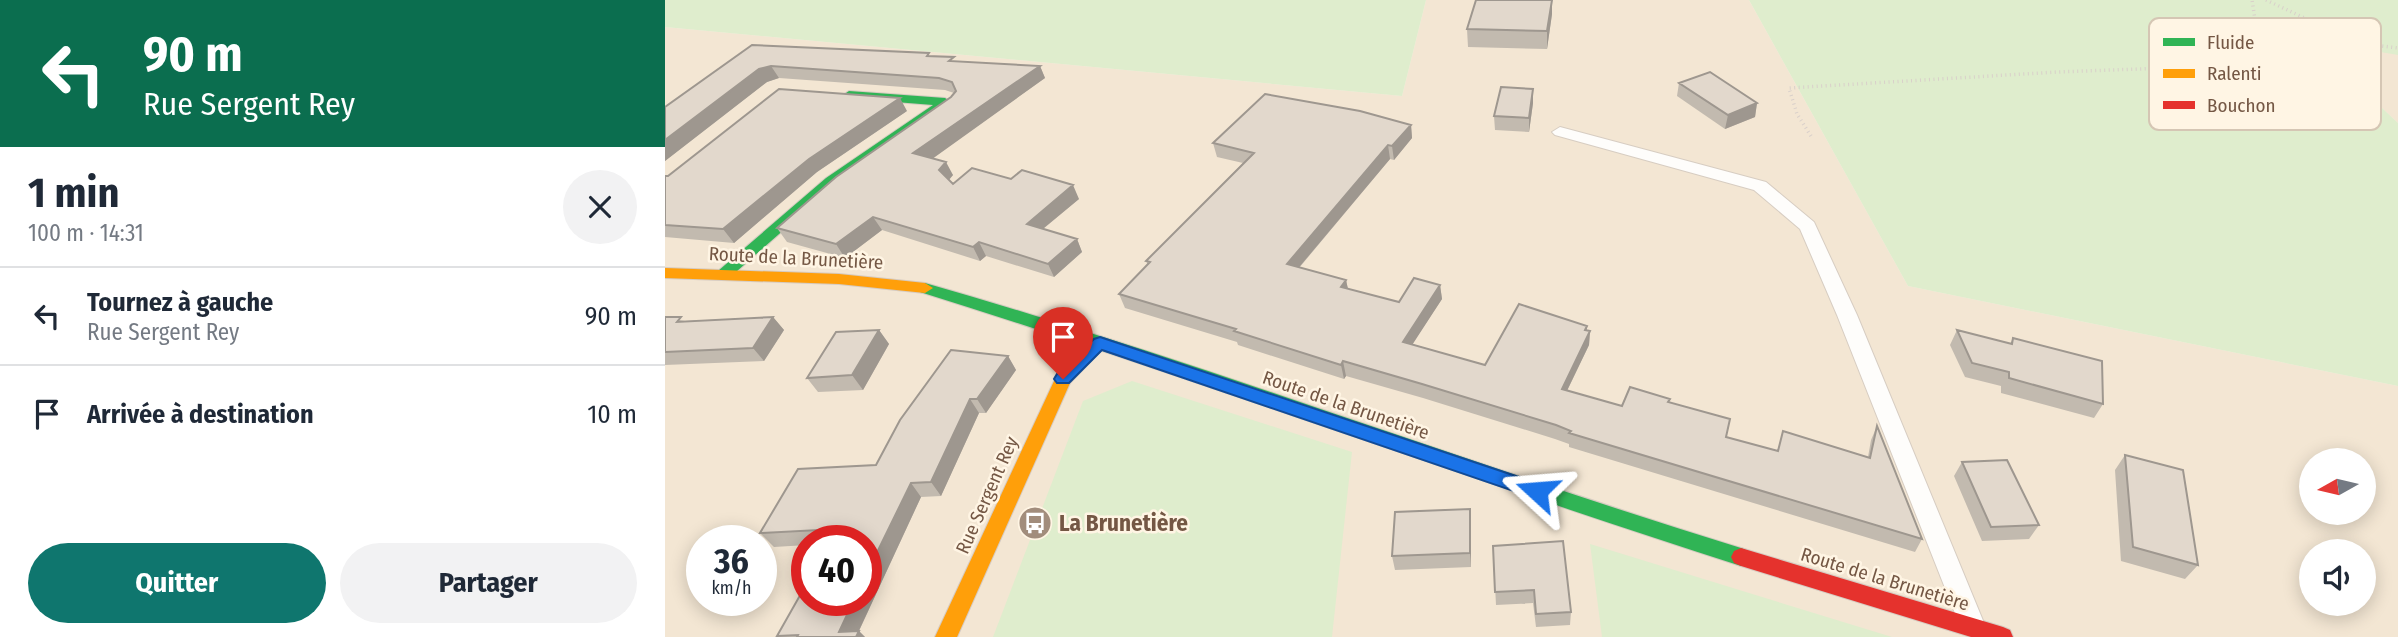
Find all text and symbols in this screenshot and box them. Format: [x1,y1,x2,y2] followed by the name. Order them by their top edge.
[2149,18,2381,130] legend
[143,25,243,84] text: 90 m
[28,28,119,119] icon: left
[2207,31,2254,54] text: Fluide
[2207,62,2262,85] text: Ralenti
[143,85,355,123] text: Rue Sergent Rey
[2207,94,2275,117] text: Bouchon
[28,168,119,218] text: 1 min
[563,170,637,244] button: close
[28,219,144,247] text: 100 m · 14:31
[708,242,884,274] street label: Route de la Brunetière
[87,287,273,318] text: Tournez à gauche
[28,297,66,335] icon: left
[585,301,637,332] text: 90 m
[1033,307,1093,379] pin
[87,318,239,346] text: Rue Sergent Rey
[1044,318,1082,356] icon: arrive
[1260,366,1432,444] street label: Route de la Brunetière
[28,395,66,433] icon: arrive
[87,399,314,430] text: Arrivée à destination
[587,399,637,430] text: 10 m
[951,432,1023,557] street label: Rue Sergent Rey
[2299,448,2377,525] north arrow
[2299,448,2376,616] map controls
[1500,454,1574,528] position arrow
[1016,504,1054,542] bus stop icon: La Brunetière
[1059,509,1188,537] place label: La Brunetière
[791,525,882,616] speed limit sign: 40
[2299,539,2376,616] button: sound
[714,540,749,582] text: 36
[1798,542,1972,616] street label: Route de la Brunetière
[28,543,326,623] button: Quitter
[340,543,637,623] button: Partager
[711,577,752,599] text: km/h

